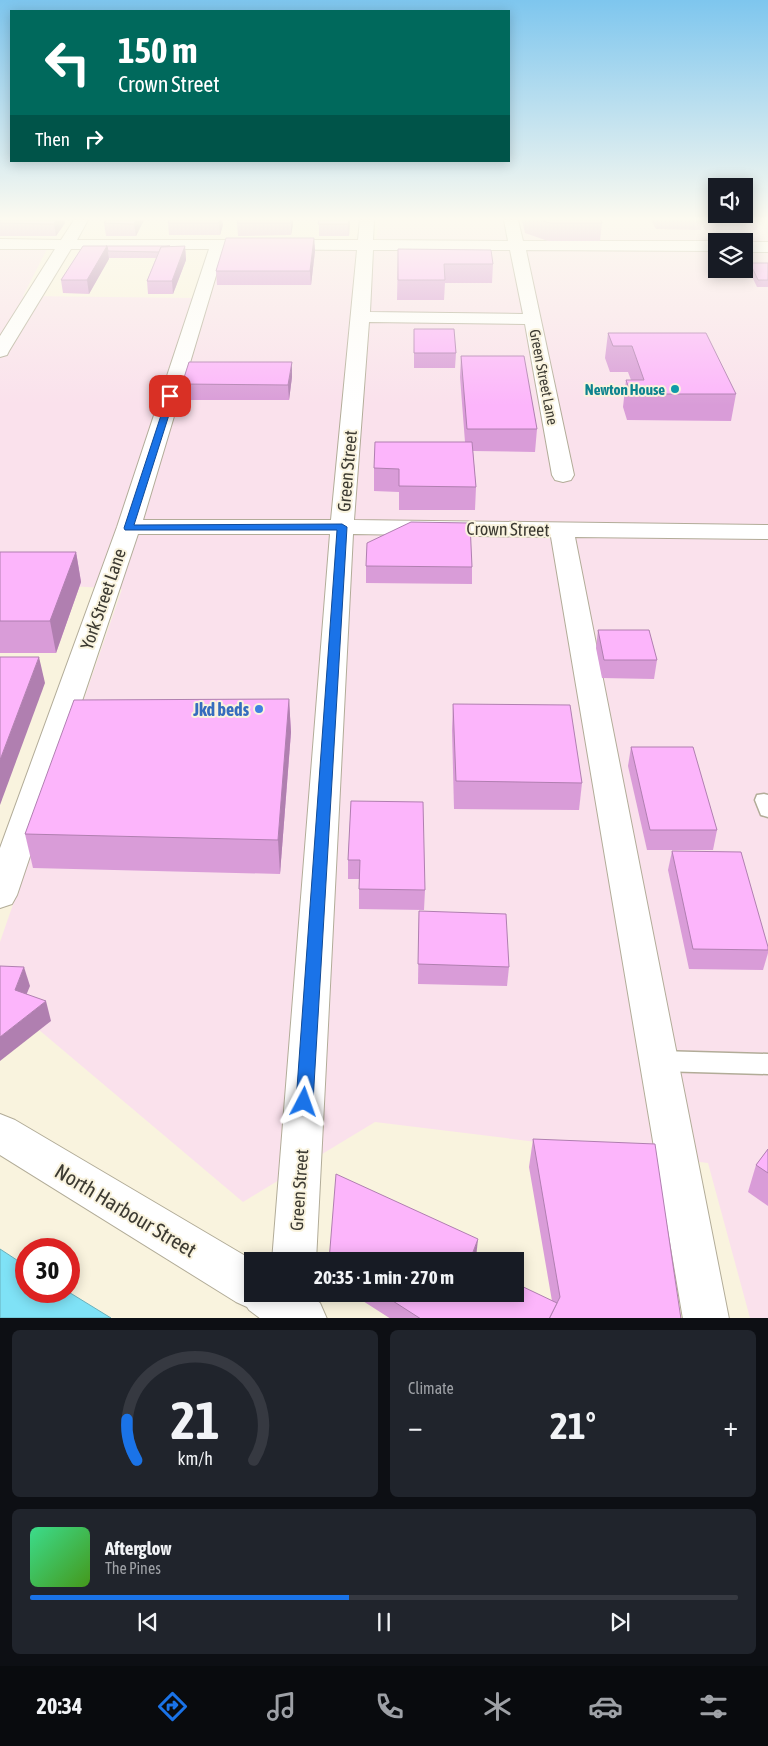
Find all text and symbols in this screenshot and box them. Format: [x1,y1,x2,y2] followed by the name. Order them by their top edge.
[35,30,100,95] icon: left
[118,30,197,70] text: 150 m
[118,71,220,97] text: Crown Street
[80,125,108,153] icon: right
[35,128,70,150] text: Then
[708,178,753,278] map controls
[708,178,753,223] button: sound
[708,233,753,278] button: layers
[526,328,562,426] street label: Green Street Lane
[149,375,191,417] pin
[585,381,665,398] place label: Newton House
[156,382,184,410] icon: arrive
[669,383,681,395] marker: Newton House
[333,429,361,513] street label: Green Street
[466,518,550,540] street label: Crown Street
[76,546,130,652] street label: York Street Lane
[192,699,250,720] place label: Jkd beds
[253,703,265,715] marker: Jkd beds
[277,1075,329,1127] position arrow
[286,1148,312,1232] street label: Green Street
[51,1158,201,1262] street label: North Harbour Street
[15,1238,80,1303] speed limit sign: 30
[314,1266,454,1288] text: 20:35 · 1 min · 270 m
[408,1379,454,1397] text: Climate
[171,1390,219,1450] text: 21
[550,1404,596,1447] text: 21°
[408,1410,423,1442] text: −
[723,1410,738,1442] text: +
[177,1448,213,1469] text: km/h
[105,1537,172,1559] text: Afterglow
[105,1559,161,1577] text: The Pines
[134,1608,162,1636] icon: previous
[370,1608,398,1636] icon: pause
[606,1608,634,1636] icon: next
[155,1689,190,1724] icon: directions
[264,1689,299,1724] icon: music
[372,1689,407,1724] icon: phone
[480,1689,515,1724] icon: climate
[588,1689,623,1724] icon: car
[696,1689,731,1724] icon: filters
[37,1693,82,1719] text: 20:34

